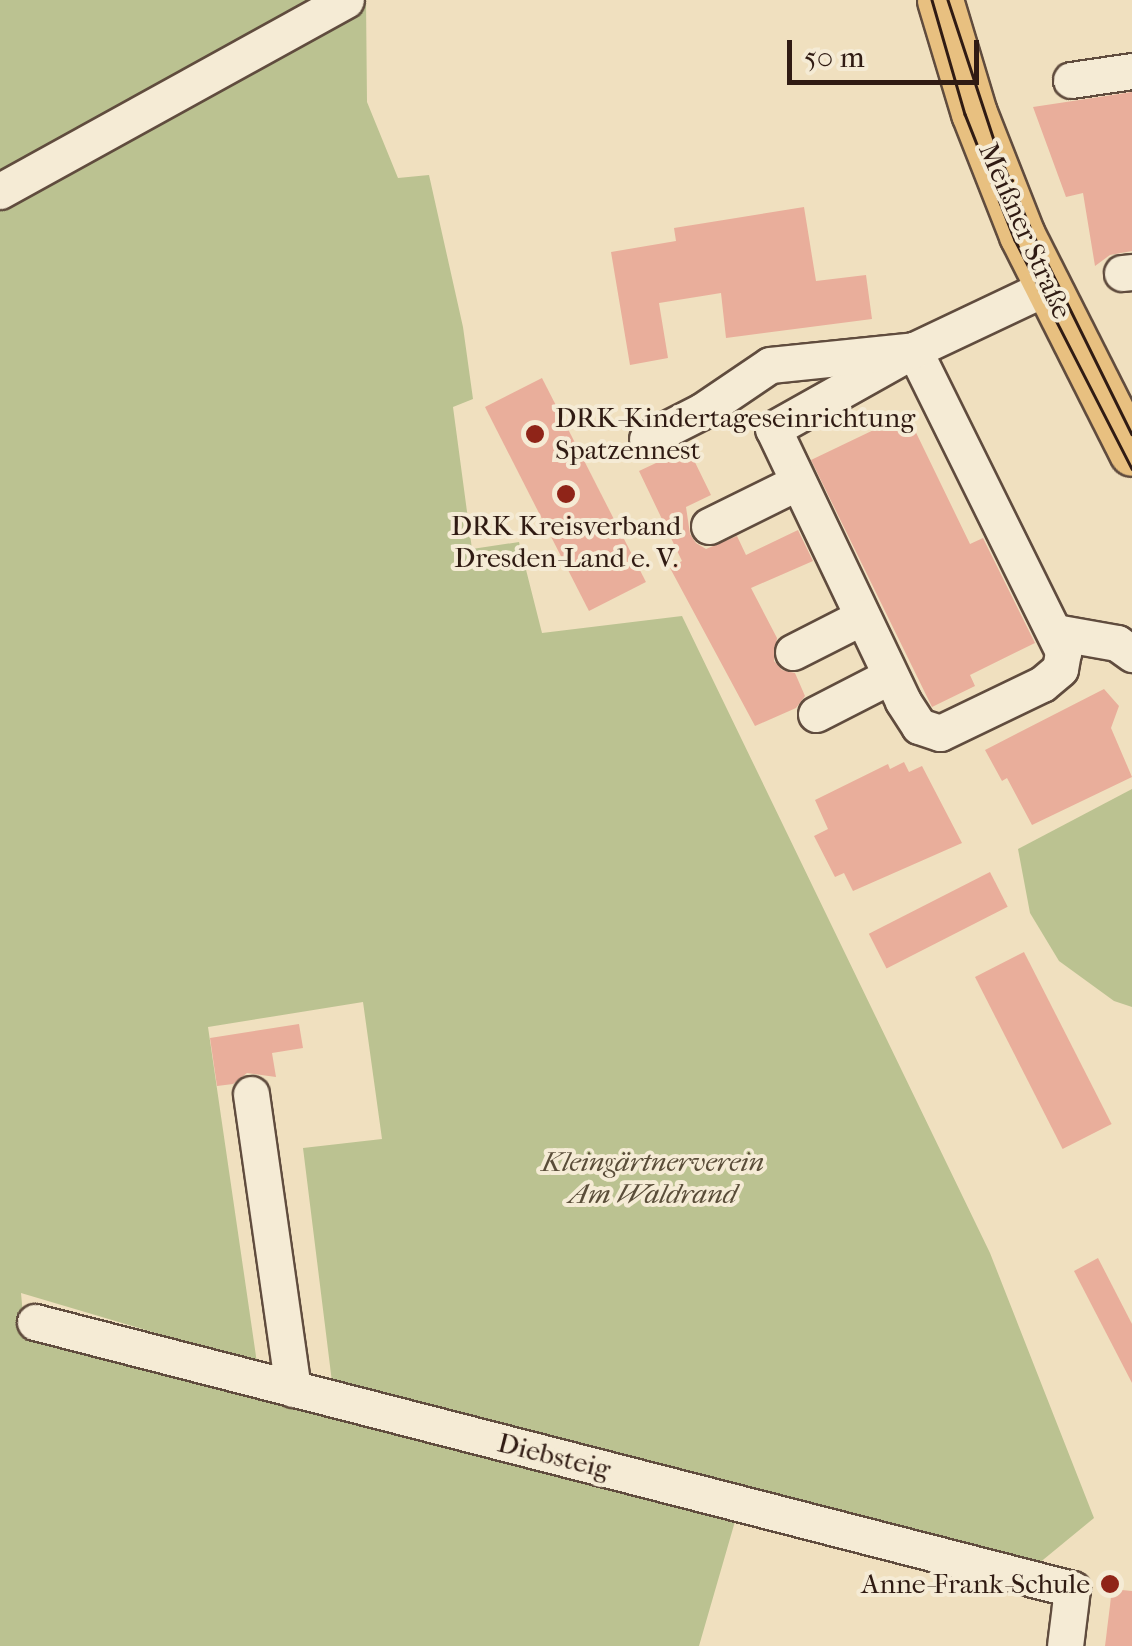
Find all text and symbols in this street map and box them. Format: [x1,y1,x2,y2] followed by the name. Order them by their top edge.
[792,20,984,82] scale bar
[804,40,865,75] text: 50 m
[971,138,1079,324] street label: Meißner Straße
[555,401,915,467] place label: DRK-Kindertageseinrichtung Spatzennest
[524,423,546,445] marker: DRK-Kindertageseinrichtung Spatzennest
[555,483,577,505] marker: DRK Kreisverband Dresden-Land e. V.
[451,509,681,575] place label: DRK Kreisverband Dresden-Land e. V.
[542,1145,764,1211] park label: Kleingärtnerverein Am Waldrand
[494,1426,614,1486] street label: Diebsteig
[861,1567,1090,1601] place label: Anne-Frank-Schule
[1099,1573,1121,1595] marker: Anne-Frank-Schule

